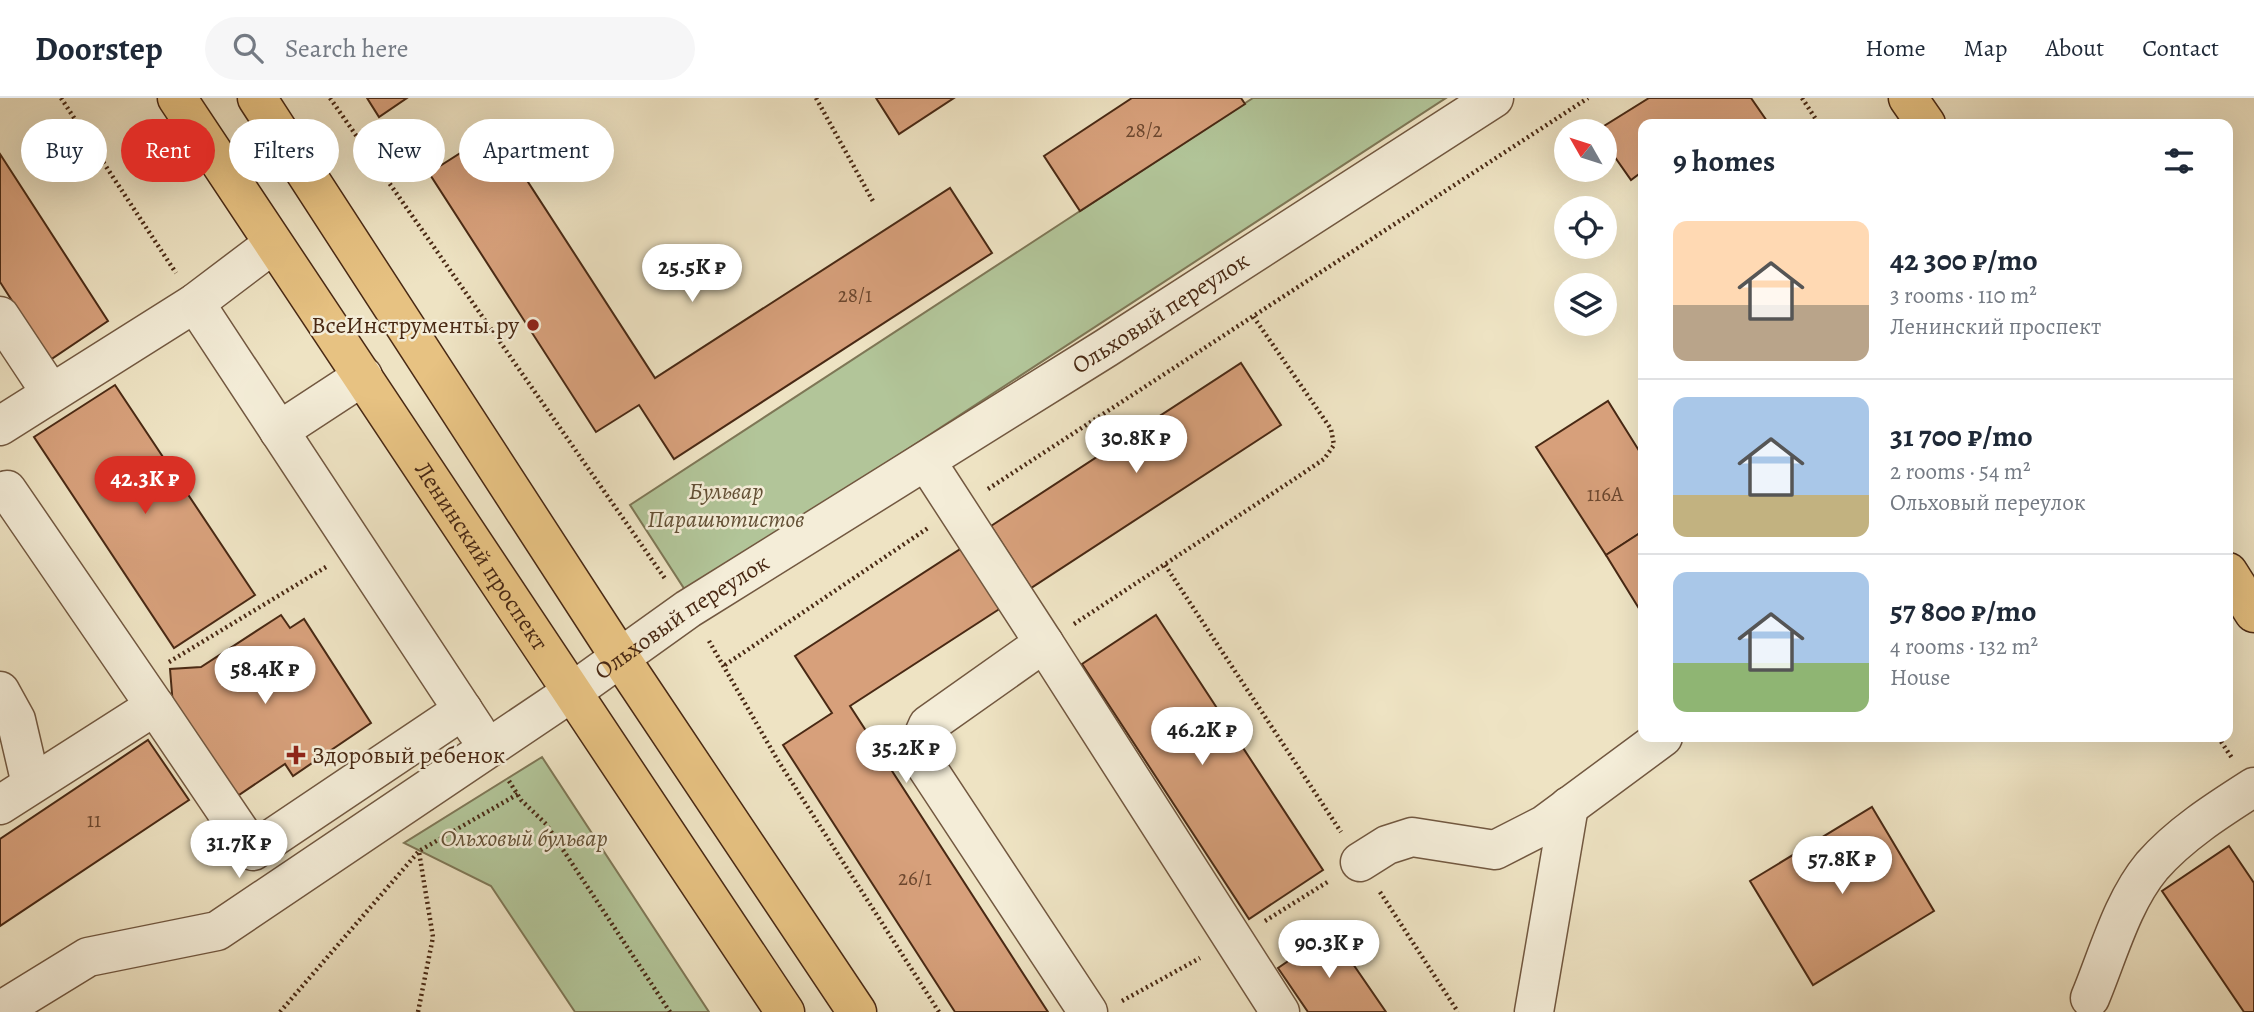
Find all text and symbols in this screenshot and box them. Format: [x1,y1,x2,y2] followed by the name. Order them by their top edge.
[205,17,695,80] search box
[35,26,163,71] text: Doorstep
[229,29,267,67] icon: search
[285,31,408,66] text: Search here
[1865,32,1926,64] text: Home
[1964,32,2008,64] text: Map
[2046,32,2104,64] text: About
[2142,32,2219,64] text: Contact
[1125,116,1163,144] house number: 28/2
[21,119,107,182] chip: Buy
[121,119,215,182] chip: Rent
[229,119,339,182] chip: Filters
[353,119,445,182] chip: New
[459,119,614,182] chip: Apartment
[1554,119,1617,182] north arrow
[1554,119,1617,336] map controls
[1673,141,1775,181] text: 9 homes
[2160,142,2198,180] icon: filters
[1554,196,1617,259] button: locate
[1890,240,2038,280] text: 42 300 ₽/mo
[627,244,757,304] pin: 25.5K ₽
[1066,244,1255,381] street label: Ольховый переулок
[1729,249,1813,333] icon: home
[658,251,726,282] text: 25.5K ₽
[1554,273,1617,336] button: layers
[1890,280,2037,311] text: 3 rooms · 110 m²
[838,281,872,309] house number: 28/1
[311,309,519,341] place label: ВсеИнструменты.ру
[1890,311,2101,342] text: Ленинский проспект
[525,317,541,333] marker: ВсеИнструменты.ру
[1071,416,1201,475] pin: 30.8K ₽
[1890,416,2033,456] text: 31 700 ₽/mo
[1101,422,1171,453] text: 30.8K ₽
[1729,425,1813,509] icon: home
[407,455,556,657] street label: Ленинский проспект
[80,456,210,516] pin: 42.3K ₽
[1890,456,2031,487] text: 2 rooms · 54 m²
[111,463,179,494] text: 42.3K ₽
[647,475,805,535] park label: Бульвар Парашютистов
[1587,480,1624,508] house number: 116А
[1890,487,2086,518] text: Ольховый переулок
[588,546,775,687] street label: Ольховый переулок
[1890,591,2036,631] text: 57 800 ₽/mo
[1729,600,1813,684] icon: home
[1890,631,2038,662] text: 4 rooms · 132 m²
[200,646,330,706] pin: 58.4K ₽
[231,653,299,684] text: 58.4K ₽
[1890,662,1950,693] text: House
[1137,708,1267,767] pin: 46.2K ₽
[1167,714,1237,745] text: 46.2K ₽
[841,726,971,785] pin: 35.2K ₽
[872,732,940,763] text: 35.2K ₽
[312,739,505,771] place label: Здоровый ребенок
[286,745,306,765] marker: Здоровый ребенок
[87,806,101,834] house number: 11
[174,820,304,880] pin: 31.7K ₽
[440,822,608,854] park label: Ольховый бульвар
[206,827,272,858] text: 31.7K ₽
[1777,836,1907,896] pin: 57.8K ₽
[1808,843,1876,874] text: 57.8K ₽
[898,864,932,892] house number: 26/1
[1264,920,1394,980] pin: 90.3K ₽
[1294,927,1364,958] text: 90.3K ₽

